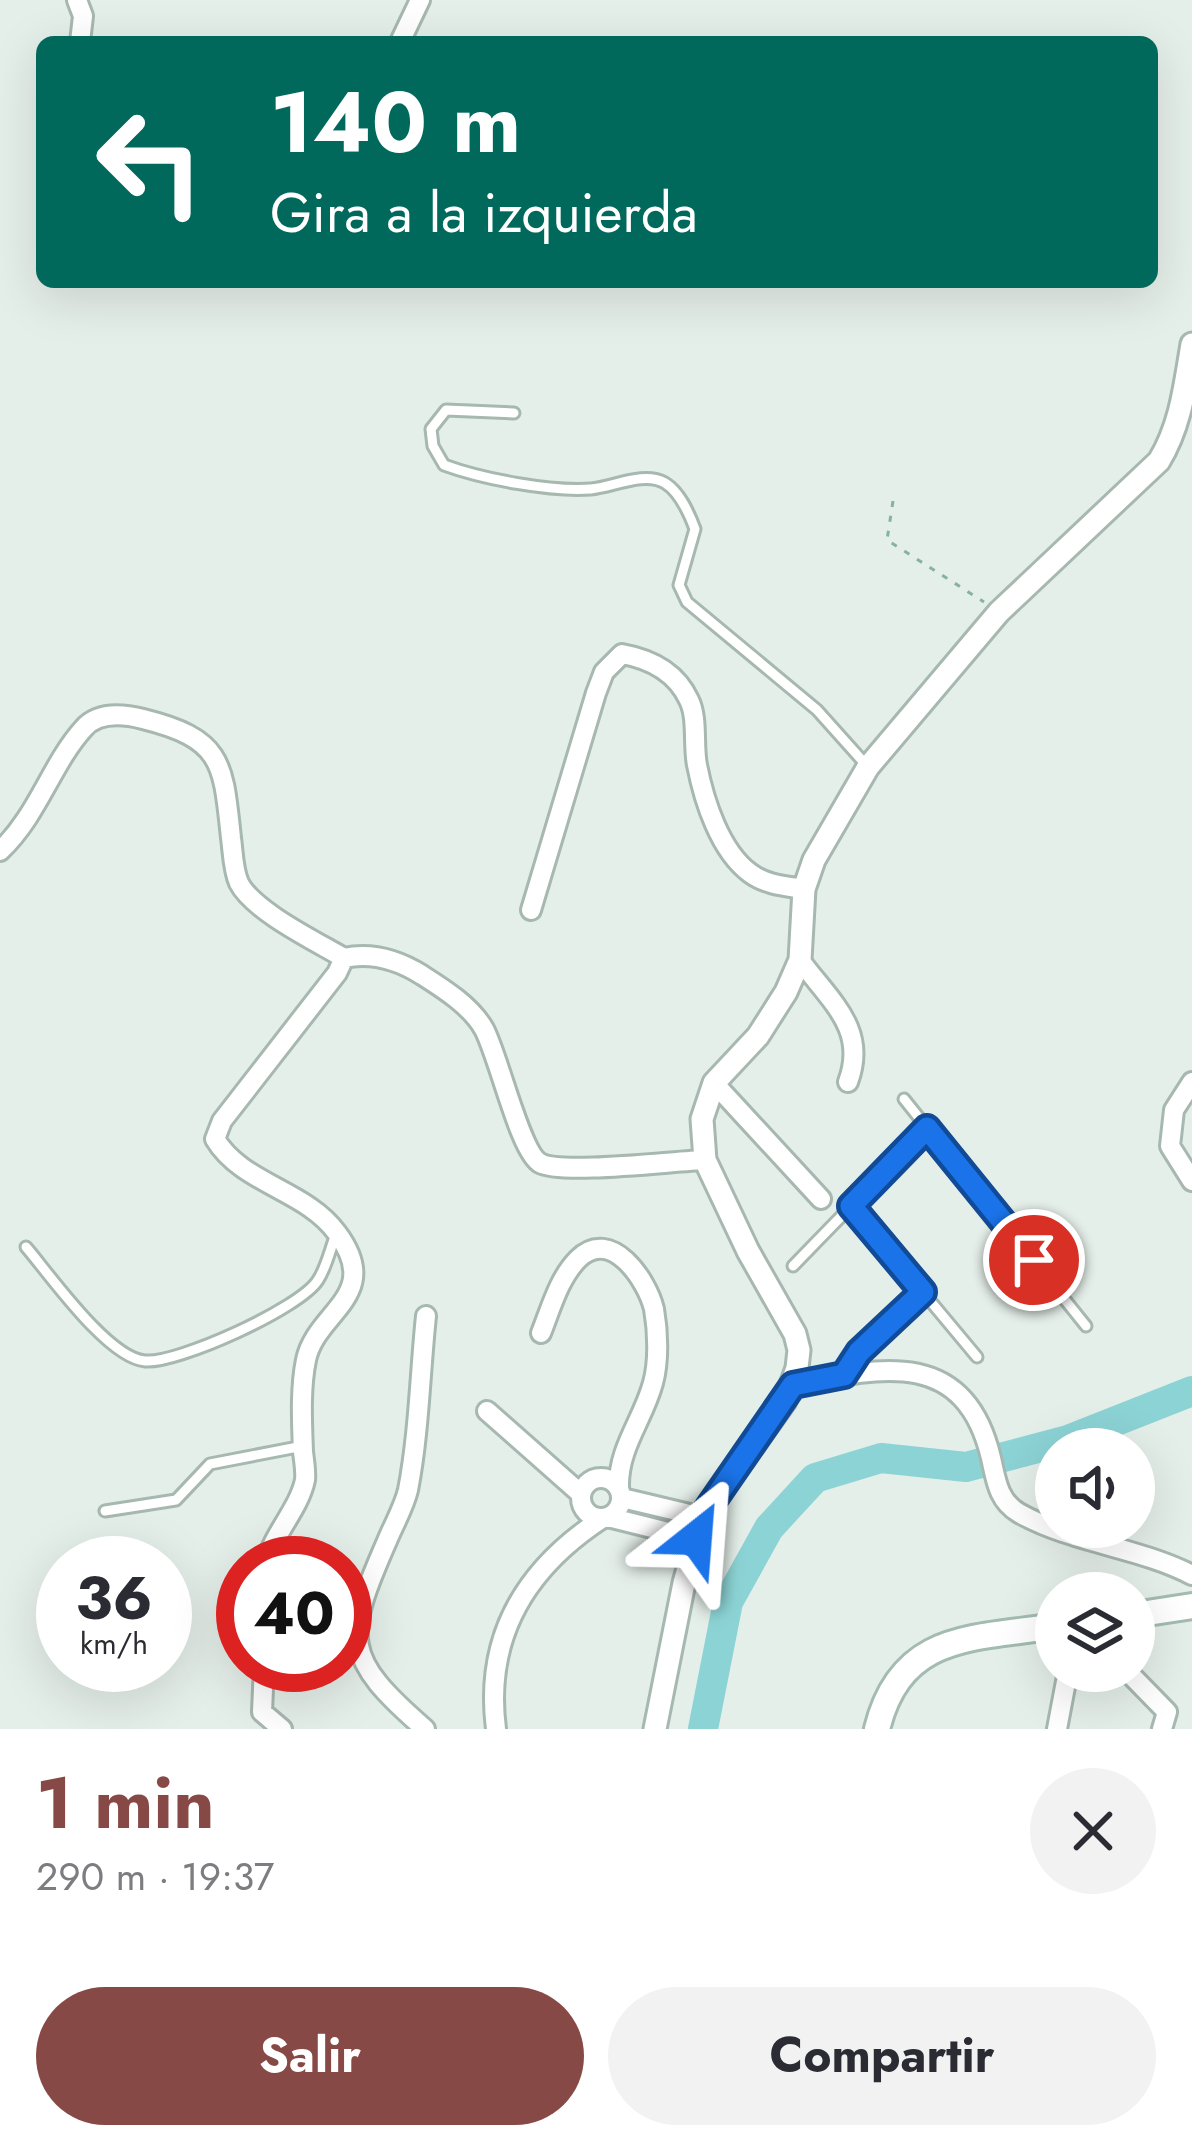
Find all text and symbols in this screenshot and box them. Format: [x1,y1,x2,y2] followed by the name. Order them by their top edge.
[270,62,521,184] text: 140 m
[72,84,228,240] icon: left
[270,174,698,252] text: Gira a la izquierda
[983,1209,1085,1311] pin
[1001,1227,1067,1293] icon: arrive
[1035,1428,1155,1692] map controls
[1035,1428,1155,1548] button: sound
[633,1475,759,1601] position arrow
[216,1536,372,1692] speed limit sign: 40
[75,1555,153,1642] text: 36
[1035,1572,1155,1692] button: layers
[80,1622,148,1665] text: km/h
[36,1751,215,1855] text: 1 min
[1030,1768,1156,1894] button: close
[36,1848,274,1905] text: 290 m · 19:37
[36,1987,584,2125] button: Salir
[608,1987,1156,2125] button: Compartir

